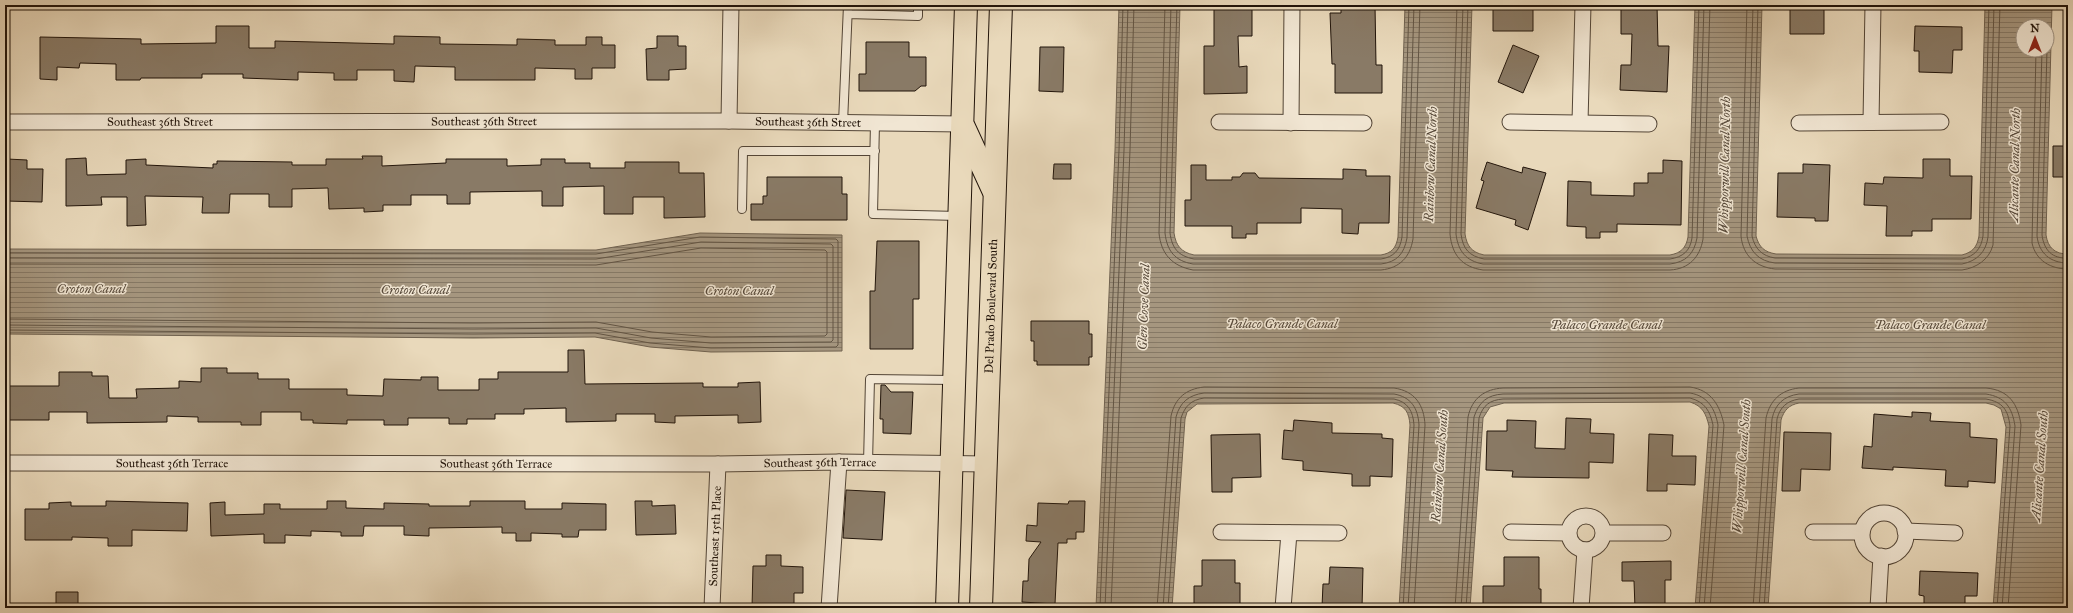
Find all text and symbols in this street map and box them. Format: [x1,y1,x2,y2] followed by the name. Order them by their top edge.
[2015,18,2055,58] north arrow
[2030,22,2040,35] text: N
[1716,96,1734,233] water label: Whipporwill Canal North
[1421,106,1441,223] water label: Rainbow Canal North
[2006,107,2024,224] water label: Alicante Canal North
[431,114,538,128] street label: Southeast 36th Street
[755,114,862,130] street label: Southeast 36th Street
[107,115,214,129] street label: Southeast 36th Street
[982,238,1000,374] street label: Del Prado Boulevard South
[1135,262,1154,350] water label: Glen Cove Canal
[57,281,127,297] water label: Croton Canal
[381,282,451,298] water label: Croton Canal
[705,283,775,299] water label: Croton Canal
[1227,316,1339,332] water label: Palaco Grande Canal
[1551,317,1663,333] water label: Palaco Grande Canal
[1875,317,1987,333] water label: Palaco Grande Canal
[1729,398,1755,533] water label: Whipporwill Canal South
[1428,409,1452,524] water label: Rainbow Canal South
[2028,409,2052,524] water label: Alicante Canal South
[764,455,876,470] street label: Southeast 36th Terrace
[116,456,228,470] street label: Southeast 36th Terrace
[440,457,552,471] street label: Southeast 36th Terrace
[706,485,724,587] street label: Southeast 15th Place

